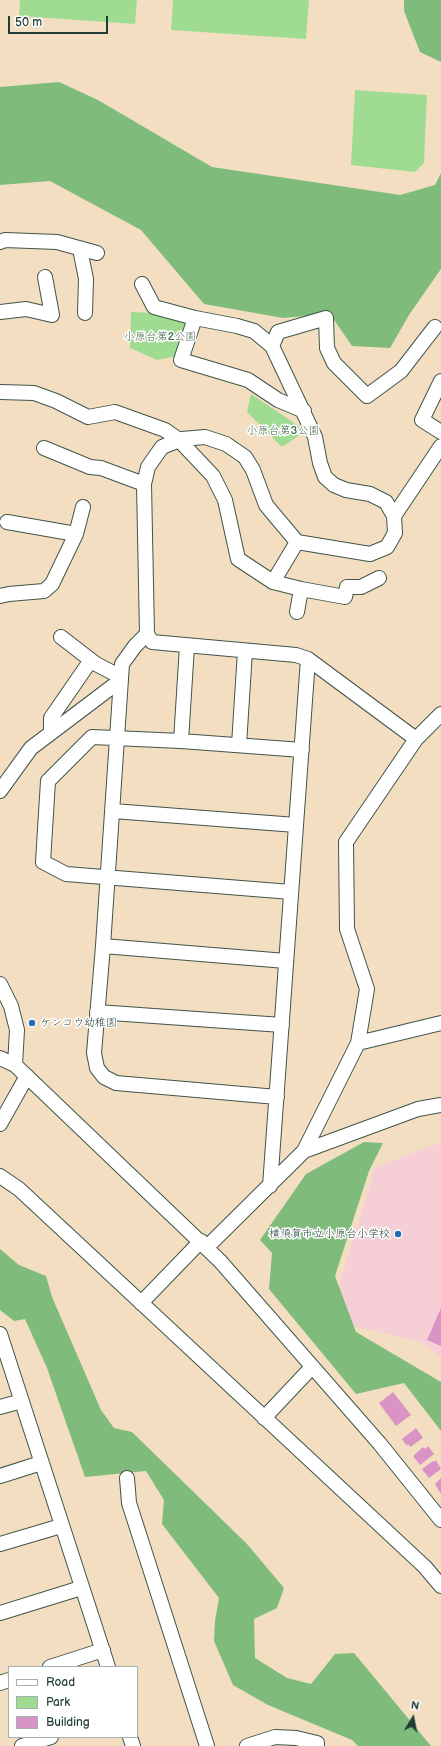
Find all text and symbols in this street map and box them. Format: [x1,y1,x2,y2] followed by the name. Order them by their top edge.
[10,8,110,34] scale bar
[15,15,42,30] text: 50 m
[124,330,196,344] park label: 小原台第2公園
[247,424,319,438] park label: 小原台第3公園
[40,1016,117,1030] place label: ケンコウ幼稚園
[27,1018,37,1028] marker: ケンコウ幼稚園
[269,1227,390,1241] place label: 横須賀市立小原台小学校
[393,1229,403,1239] marker: 横須賀市立小原台小学校
[8,1666,138,1738] legend
[46,1675,75,1690] text: Road
[46,1695,70,1710] text: Park
[393,1698,433,1738] north arrow
[410,1699,420,1713] text: N
[46,1715,90,1730] text: Building

